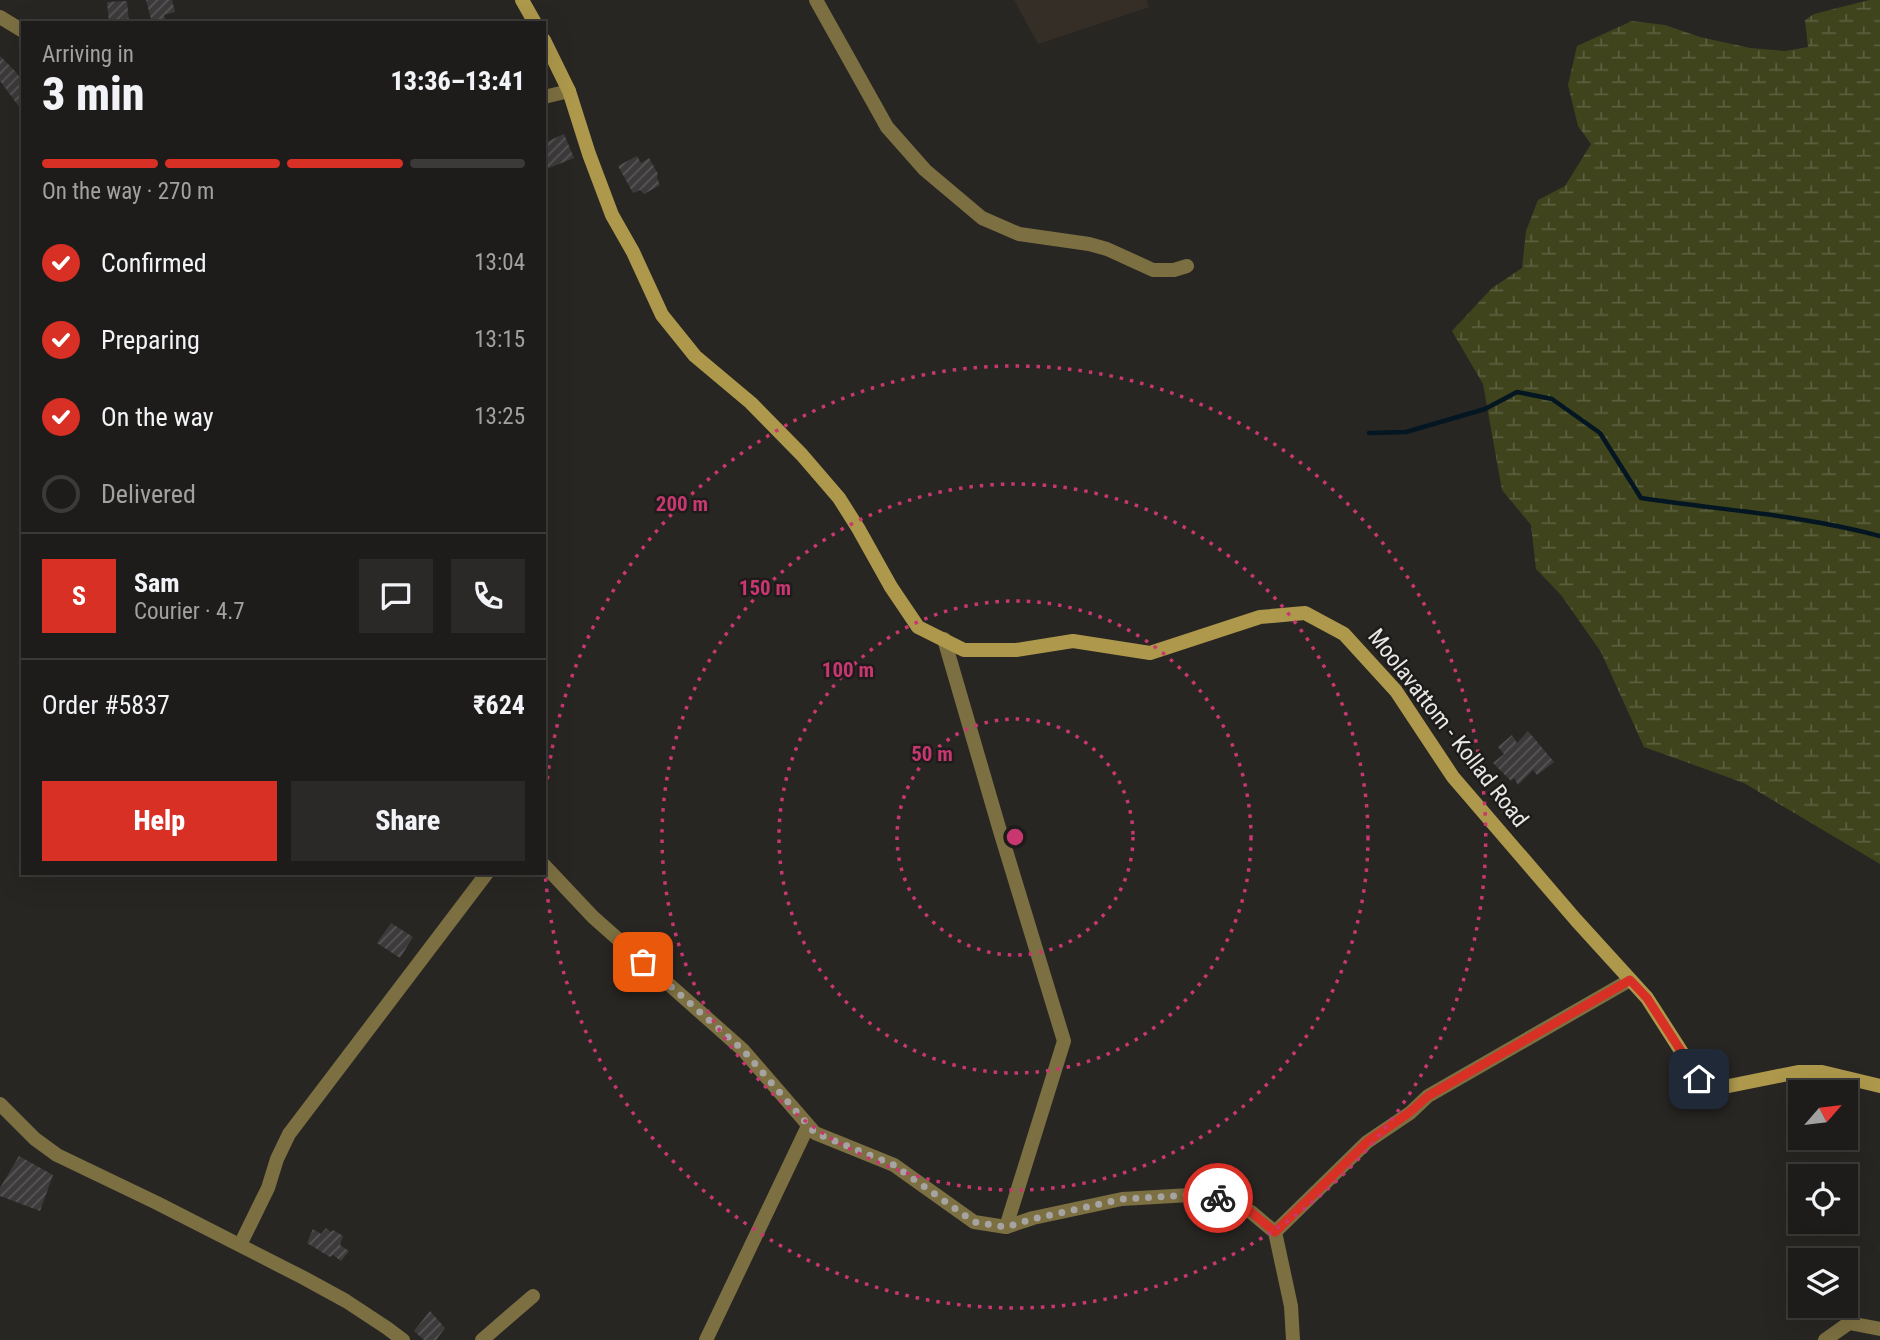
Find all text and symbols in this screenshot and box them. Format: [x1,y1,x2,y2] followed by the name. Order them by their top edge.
[42,41,134,68] text: Arriving in
[391,66,525,96] text: 13:36–13:41
[42,67,145,121] text: 3 min
[42,178,214,205] text: On the way · 270 m
[42,244,80,282] icon: check
[101,248,207,278] text: Confirmed
[474,249,525,276] text: 13:04
[42,321,80,359] icon: check
[101,325,200,355] text: Preparing
[474,326,525,353] text: 13:15
[42,398,80,436] icon: check
[101,402,214,432] text: On the way
[474,403,525,430] text: 13:25
[101,479,196,509] text: Delivered
[656,492,708,516] text: 200 m
[359,559,433,633] button: chat
[451,559,525,633] button: phone
[134,568,180,598] text: Sam
[739,576,791,600] text: 150 m
[72,581,86,611] text: S
[134,598,245,625] text: Courier · 4.7
[1362,624,1534,832] street label: Moolavattom - Kollad Road
[822,658,874,682] text: 100 m
[42,690,170,720] text: Order #5837
[473,690,525,720] text: ₹624
[911,742,953,766] text: 50 m
[42,781,277,861] button: Help
[291,781,525,861] button: Share
[1003,825,1027,849] centre of rings
[613,932,673,992] pin
[624,943,662,981] icon: bag
[1669,1049,1729,1109] pin
[1680,1060,1718,1098] icon: home
[1788,1080,1858,1150] north arrow
[1788,1080,1858,1318] map controls
[1183,1163,1253,1233] courier
[1788,1164,1858,1234] button: locate
[1199,1179,1237,1217] icon: bike
[1788,1248,1858,1318] button: layers

